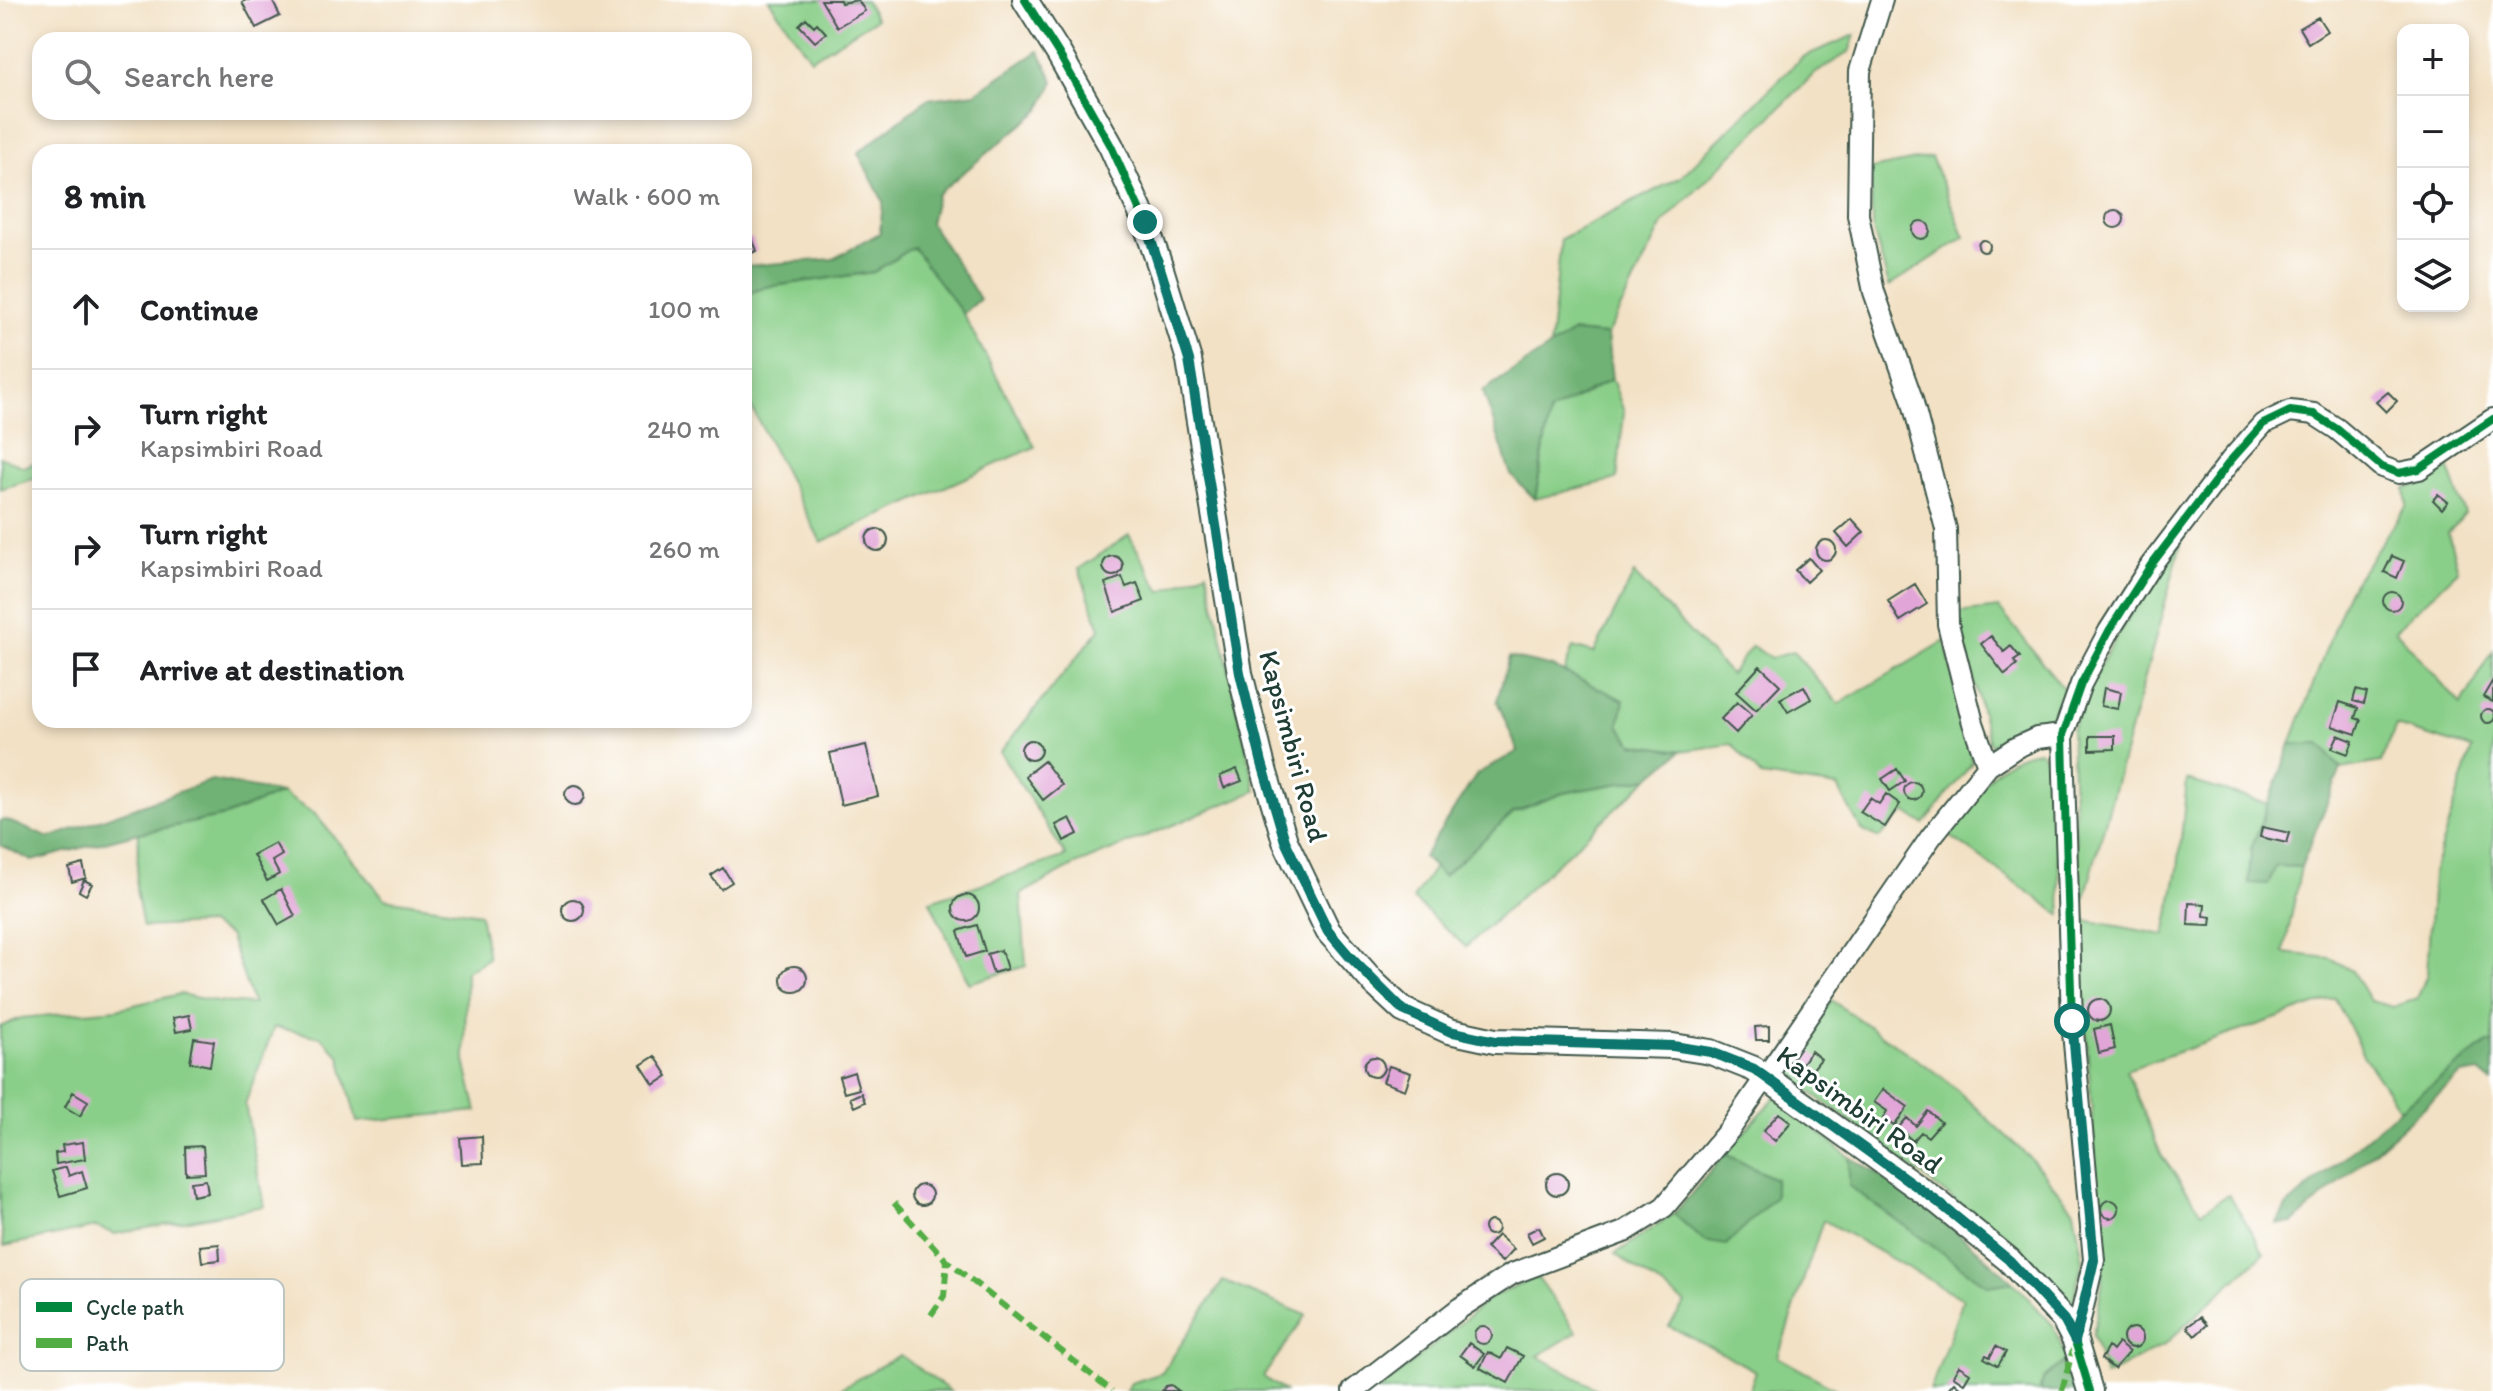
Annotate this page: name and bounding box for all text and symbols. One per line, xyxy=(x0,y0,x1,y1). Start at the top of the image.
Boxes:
map controls xyxy=(2397,24,2469,312)
button: + xyxy=(2397,24,2469,96)
search box xyxy=(32,32,752,120)
icon: search xyxy=(60,54,104,98)
text: Search here xyxy=(124,58,274,95)
button: − xyxy=(2397,96,2469,168)
button: locate xyxy=(2397,168,2469,240)
text: 8 min xyxy=(64,176,146,217)
text: Walk · 600 m xyxy=(573,180,720,212)
route end xyxy=(1127,204,1163,240)
button: layers xyxy=(2397,240,2469,312)
icon: ahead xyxy=(64,287,108,331)
text: Continue xyxy=(140,291,259,328)
text: 100 m xyxy=(648,293,720,325)
text: Turn right xyxy=(140,395,268,432)
icon: right xyxy=(64,407,108,451)
text: 240 m xyxy=(647,413,720,445)
text: Kapsimbiri Road xyxy=(140,432,323,464)
text: Turn right xyxy=(140,515,268,552)
icon: right xyxy=(64,527,108,571)
text: 260 m xyxy=(649,533,720,565)
text: Kapsimbiri Road xyxy=(140,552,323,584)
street label: Kapsimbiri Road xyxy=(1252,646,1336,846)
icon: arrive xyxy=(64,647,108,691)
text: Arrive at destination xyxy=(140,651,404,688)
route start xyxy=(2054,1003,2090,1039)
street label: Kapsimbiri Road xyxy=(1770,1037,1950,1181)
legend xyxy=(20,1279,284,1371)
text: Cycle path xyxy=(86,1294,185,1321)
text: Path xyxy=(86,1330,129,1357)

